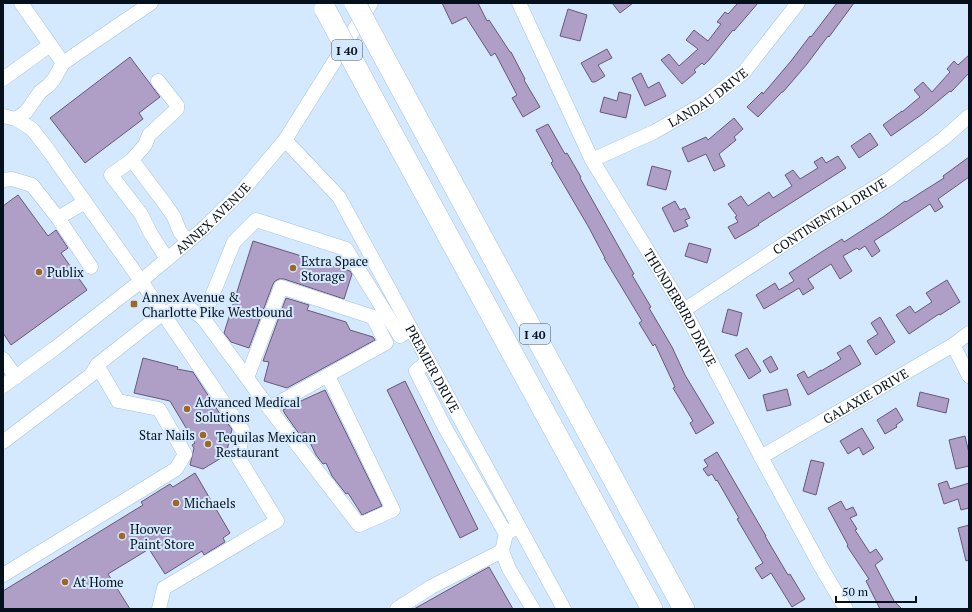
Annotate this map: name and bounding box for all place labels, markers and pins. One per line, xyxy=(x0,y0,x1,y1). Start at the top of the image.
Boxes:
place label: Extra Space Storage xyxy=(301,252,368,285)
place label: Publix xyxy=(47,263,84,281)
marker: Extra Space Storage xyxy=(288,263,298,273)
marker: Publix xyxy=(34,267,44,277)
place label: Annex Avenue & Charlotte Pike Westbound xyxy=(142,288,293,321)
marker: Annex Avenue & Charlotte Pike Westbound xyxy=(129,299,139,309)
place label: Advanced Medical Solutions xyxy=(195,393,300,426)
marker: Advanced Medical Solutions xyxy=(182,404,192,414)
place label: Star Nails xyxy=(139,426,195,444)
place label: Tequilas Mexican Restaurant xyxy=(216,428,316,461)
marker: Star Nails xyxy=(198,430,208,440)
marker: Tequilas Mexican Restaurant xyxy=(203,439,213,449)
place label: Michaels xyxy=(184,494,236,512)
marker: Michaels xyxy=(171,498,181,508)
place label: Hoover Paint Store xyxy=(130,520,194,553)
marker: Hoover Paint Store xyxy=(117,531,127,541)
place label: At Home xyxy=(73,573,124,591)
marker: At Home xyxy=(60,577,70,587)

